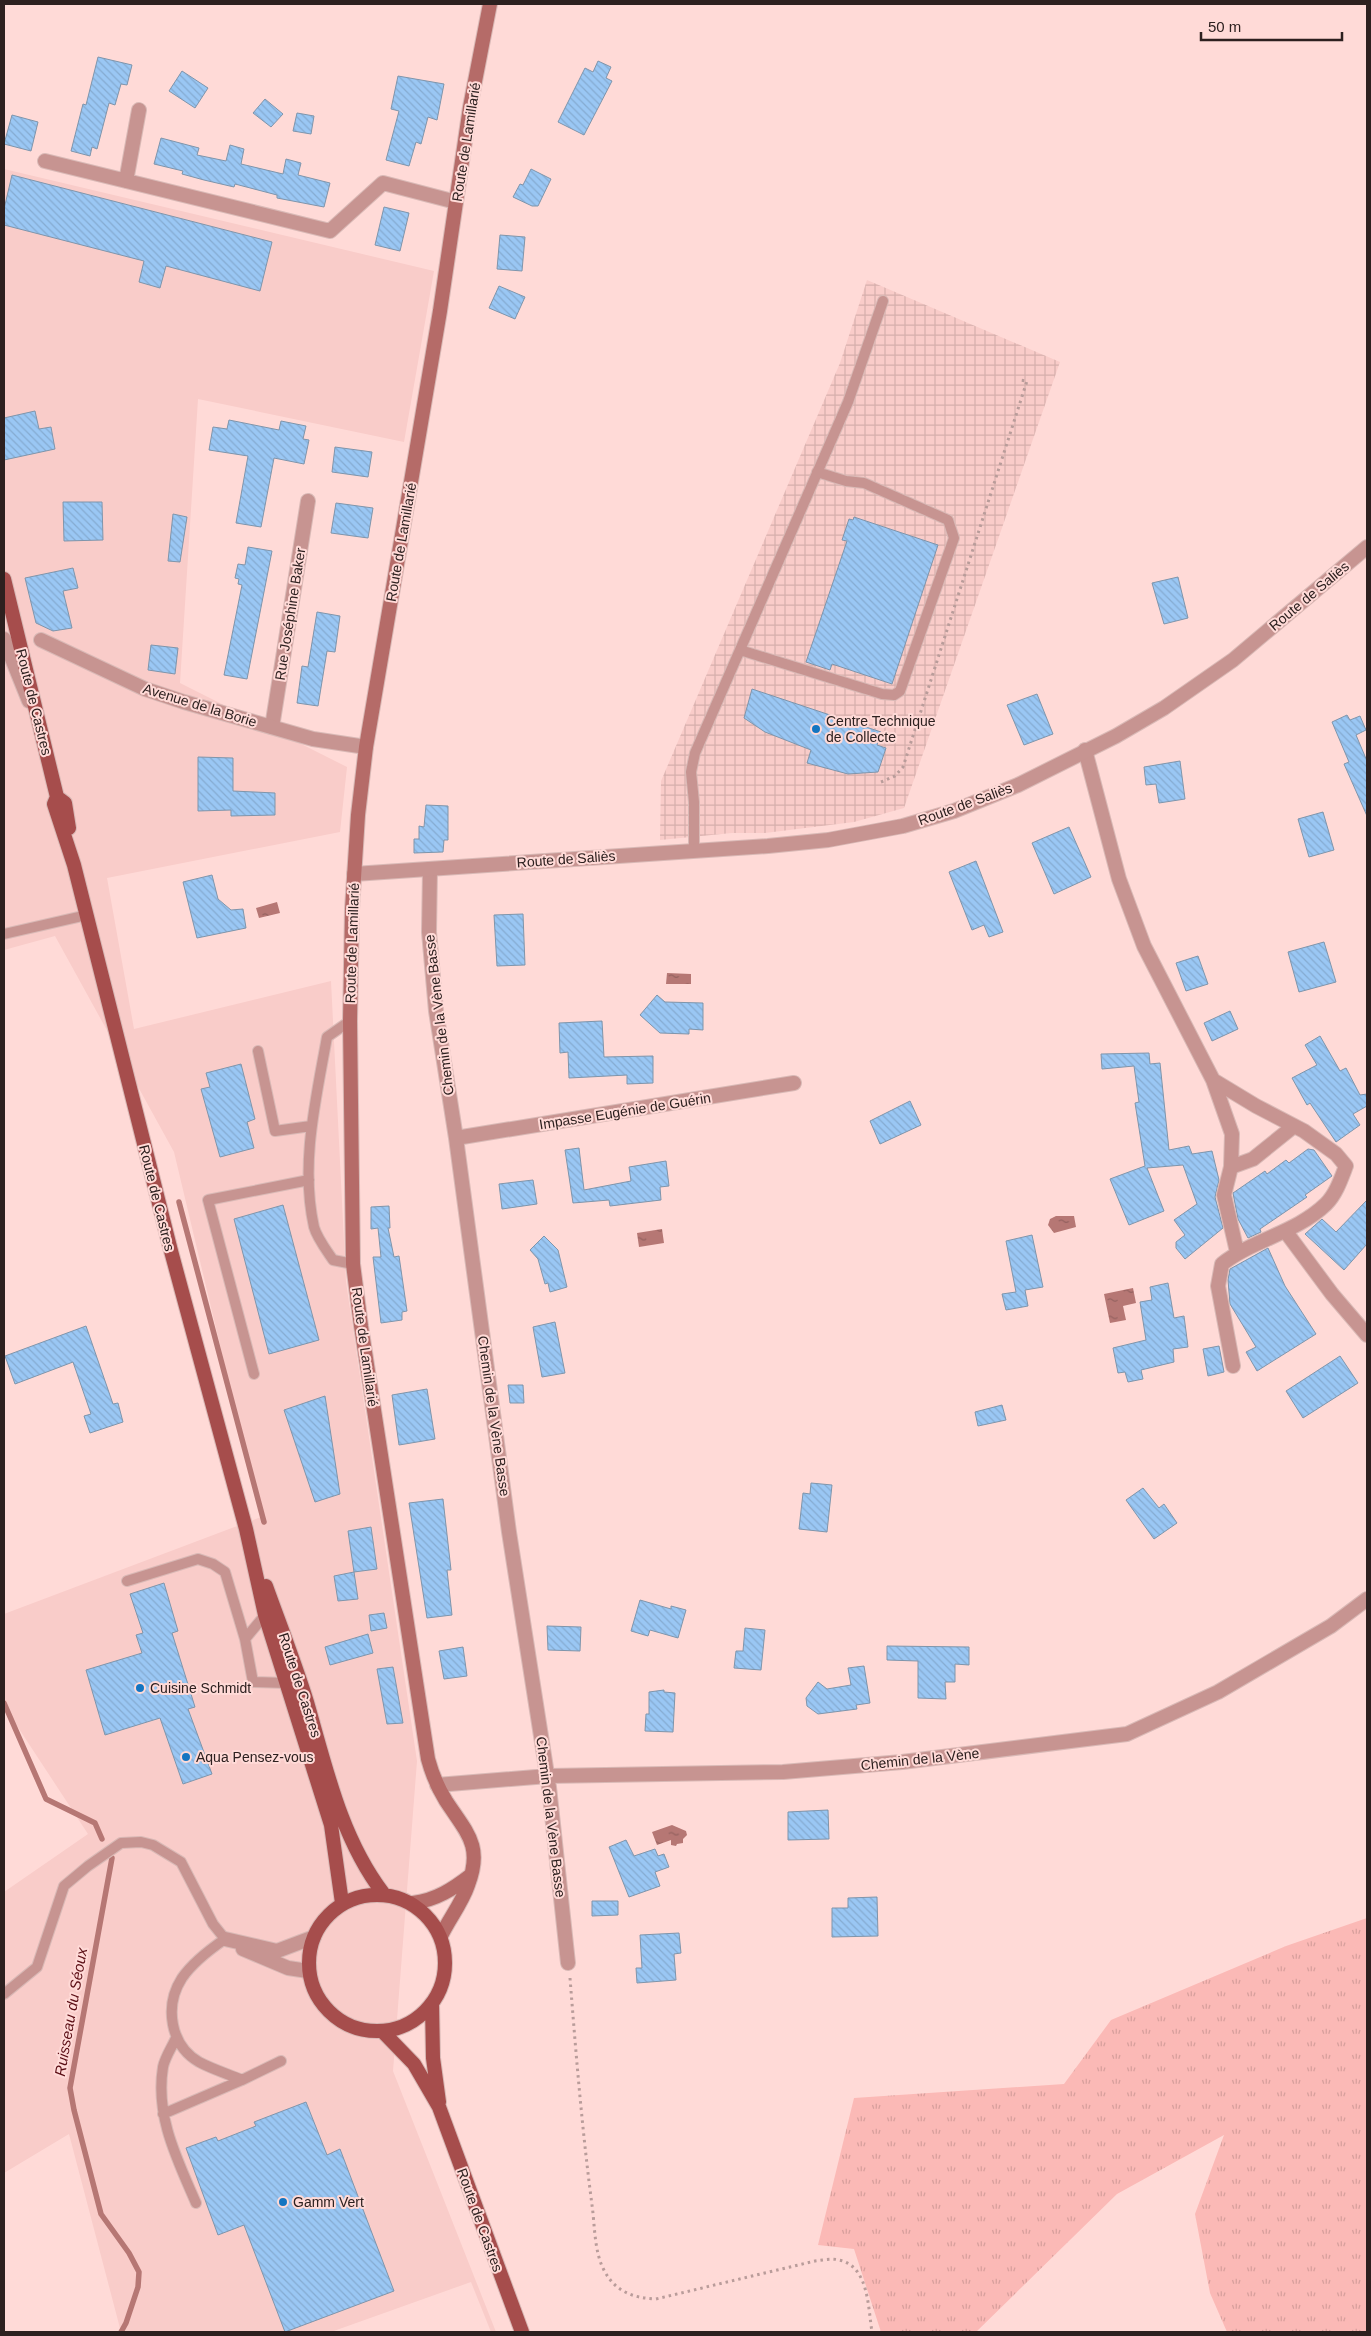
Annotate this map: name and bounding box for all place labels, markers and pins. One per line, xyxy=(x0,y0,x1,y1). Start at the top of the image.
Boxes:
place label: Centre Technique de Collecte xyxy=(826,713,936,745)
marker: Centre Technique de Collecte xyxy=(810,723,822,735)
place label: Cuisine Schmidt xyxy=(150,1680,251,1696)
marker: Cuisine Schmidt xyxy=(134,1682,146,1694)
place label: Aqua Pensez-vous xyxy=(196,1749,314,1765)
marker: Aqua Pensez-vous xyxy=(180,1751,192,1763)
place label: Gamm Vert xyxy=(293,2194,364,2210)
marker: Gamm Vert xyxy=(277,2196,289,2208)

